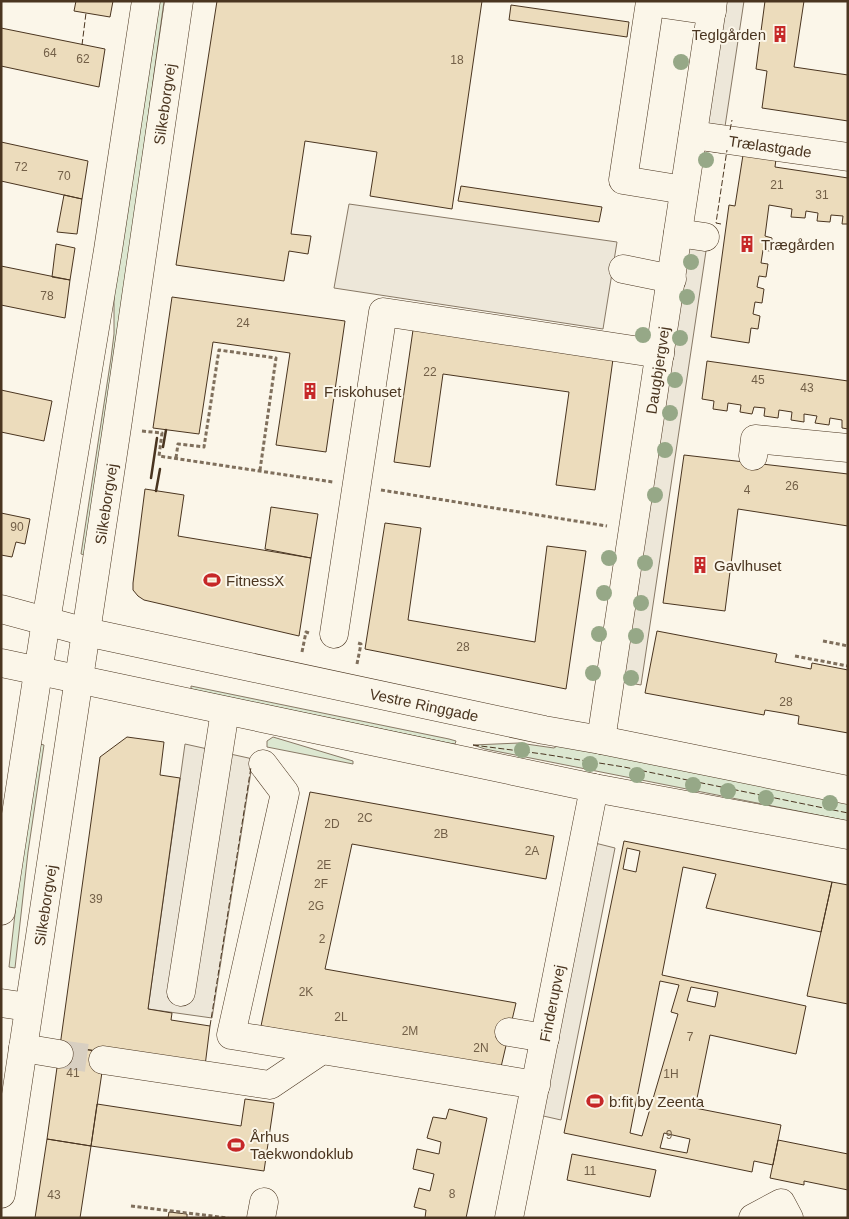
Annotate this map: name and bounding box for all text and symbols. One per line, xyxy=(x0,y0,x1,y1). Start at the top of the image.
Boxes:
building icon: Teglgården xyxy=(770,24,790,44)
place label: Teglgården xyxy=(692,26,766,43)
house number: 64 xyxy=(43,46,57,60)
house number: 62 xyxy=(76,52,90,66)
house number: 18 xyxy=(450,53,464,67)
street label: Silkeborgvej xyxy=(150,62,178,146)
street label: Trælastgade xyxy=(728,132,813,160)
house number: 72 xyxy=(14,160,28,174)
house number: 70 xyxy=(57,169,71,183)
house number: 21 xyxy=(770,178,784,192)
house number: 31 xyxy=(815,188,829,202)
building icon: Trægården xyxy=(737,234,757,254)
place label: Trægården xyxy=(761,236,835,253)
house number: 78 xyxy=(40,289,54,303)
house number: 24 xyxy=(236,316,250,330)
street label: Daugbjergvej xyxy=(642,325,672,415)
house number: 22 xyxy=(423,365,437,379)
house number: 45 xyxy=(751,373,765,387)
building icon: Friskohuset xyxy=(300,381,320,401)
house number: 43 xyxy=(800,381,814,395)
place label: Friskohuset xyxy=(324,383,402,400)
street label: Silkeborgvej xyxy=(91,462,120,546)
house number: 26 xyxy=(785,479,799,493)
house number: 4 xyxy=(744,483,751,497)
house number: 90 xyxy=(10,520,24,534)
building icon: Gavlhuset xyxy=(690,555,710,575)
place label: Gavlhuset xyxy=(714,557,782,574)
sports icon: FitnessX xyxy=(202,570,222,590)
place label: FitnessX xyxy=(226,572,284,589)
house number: 28 xyxy=(456,640,470,654)
street label: Vestre Ringgade xyxy=(368,684,480,724)
house number: 28 xyxy=(779,695,793,709)
house number: 2C xyxy=(357,811,373,825)
house number: 2D xyxy=(324,817,340,831)
house number: 2B xyxy=(434,827,448,841)
house number: 2A xyxy=(525,844,539,858)
house number: 2E xyxy=(317,858,331,872)
street label: Silkeborgvej xyxy=(30,864,59,947)
house number: 2F xyxy=(314,877,328,891)
house number: 39 xyxy=(89,892,103,906)
house number: 2G xyxy=(308,899,324,913)
house number: 2 xyxy=(319,932,326,946)
street label: Finderupvej xyxy=(536,963,567,1043)
house number: 2K xyxy=(299,985,313,999)
house number: 2L xyxy=(334,1010,348,1024)
house number: 2M xyxy=(402,1024,418,1038)
house number: 7 xyxy=(687,1030,694,1044)
house number: 2N xyxy=(473,1041,489,1055)
house number: 41 xyxy=(66,1066,80,1080)
house number: 1H xyxy=(663,1067,679,1081)
sports icon: b:fit by Zeenta xyxy=(585,1091,605,1111)
place label: b:fit by Zeenta xyxy=(609,1093,705,1110)
place label: Århus Taekwondoklub xyxy=(250,1128,353,1162)
house number: 9 xyxy=(666,1128,673,1142)
sports icon: Århus Taekwondoklub xyxy=(226,1135,246,1155)
house number: 11 xyxy=(584,1164,597,1178)
house number: 8 xyxy=(449,1187,456,1201)
house number: 43 xyxy=(47,1188,61,1202)

